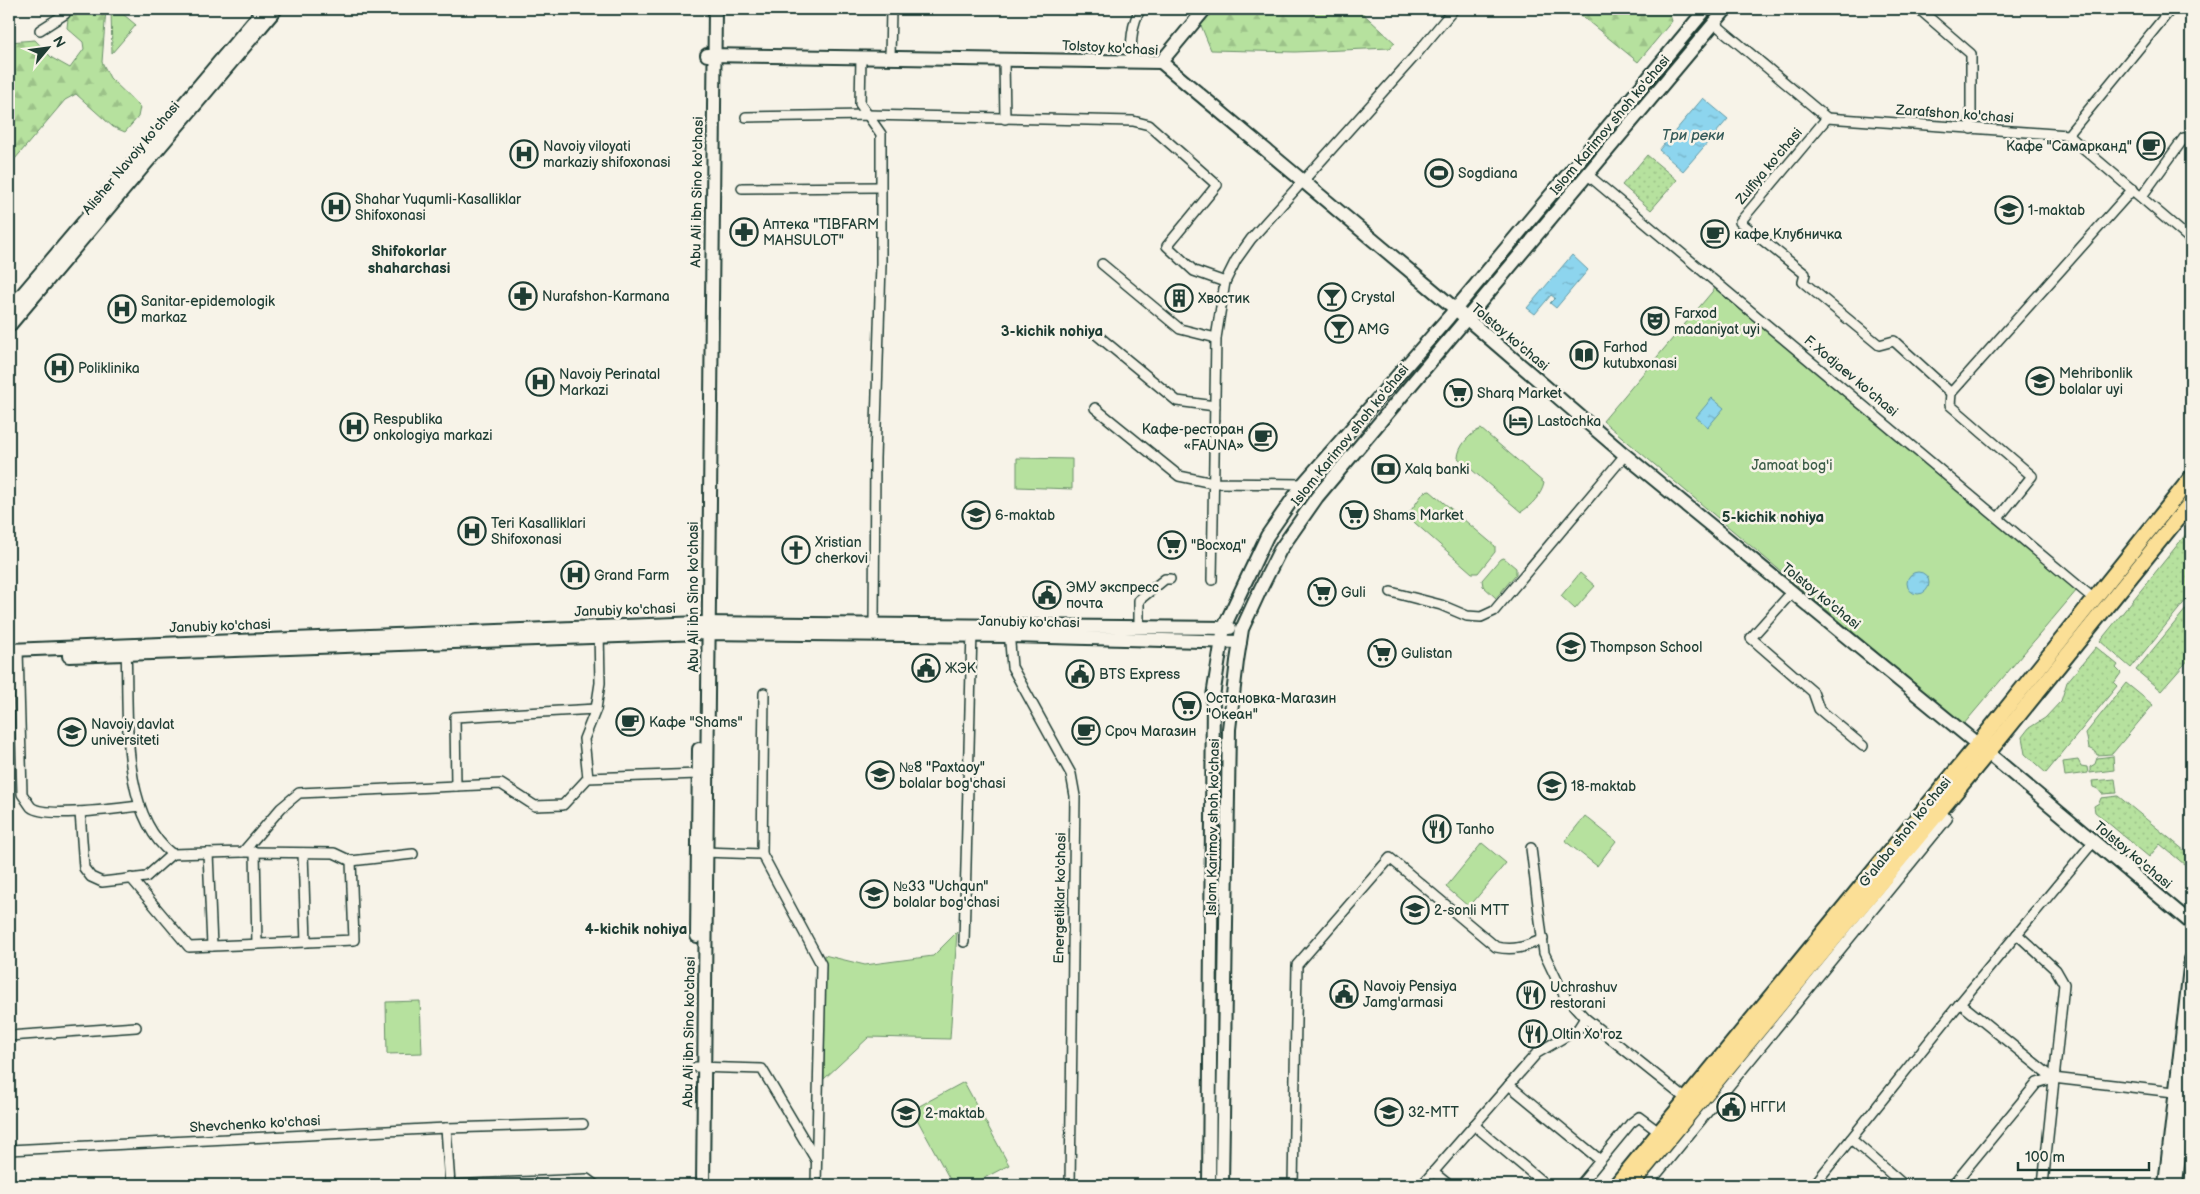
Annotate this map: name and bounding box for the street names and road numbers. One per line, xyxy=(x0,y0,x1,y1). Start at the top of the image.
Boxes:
street label: Tolstoy ko'chasi xyxy=(1061,37,1159,59)
street label: Islom Karimov shoh ko'chasi xyxy=(1546,52,1674,198)
street label: Alisher Navoiy ko'chasi xyxy=(79,98,183,218)
street label: Zarafshon ko'chasi xyxy=(1895,101,2014,127)
street label: Abu Ali ibn Sino ko'chasi xyxy=(687,116,707,268)
street label: Zulfiya ko'chasi xyxy=(1732,124,1806,208)
street label: Tolstoy ko'chasi xyxy=(1468,300,1552,374)
street label: F. Xodjaev ko'chasi xyxy=(1801,332,1901,420)
street label: Islom Karimov shoh ko'chasi xyxy=(1288,361,1412,509)
street label: Abu Ali ibn Sino ko'chasi xyxy=(685,521,702,673)
street label: Tolstoy ko'chasi xyxy=(1778,559,1864,633)
street label: Janubiy ko'chasi xyxy=(574,600,676,620)
street label: Janubiy ko'chasi xyxy=(978,613,1080,631)
street label: Janubiy ko'chasi xyxy=(169,616,271,636)
street label: Islom Karimov shoh ko'chasi xyxy=(1203,738,1223,916)
street label: G'alaba shoh ko'chasi xyxy=(1855,774,1955,890)
street label: Tolstoy ko'chasi xyxy=(2091,818,2175,892)
street label: Energetiklar ko'chasi xyxy=(1050,832,1070,964)
street label: Abu Ali ibn Sino ko'chasi xyxy=(679,956,699,1108)
street label: Shevchenko ko'chasi xyxy=(189,1112,321,1136)

